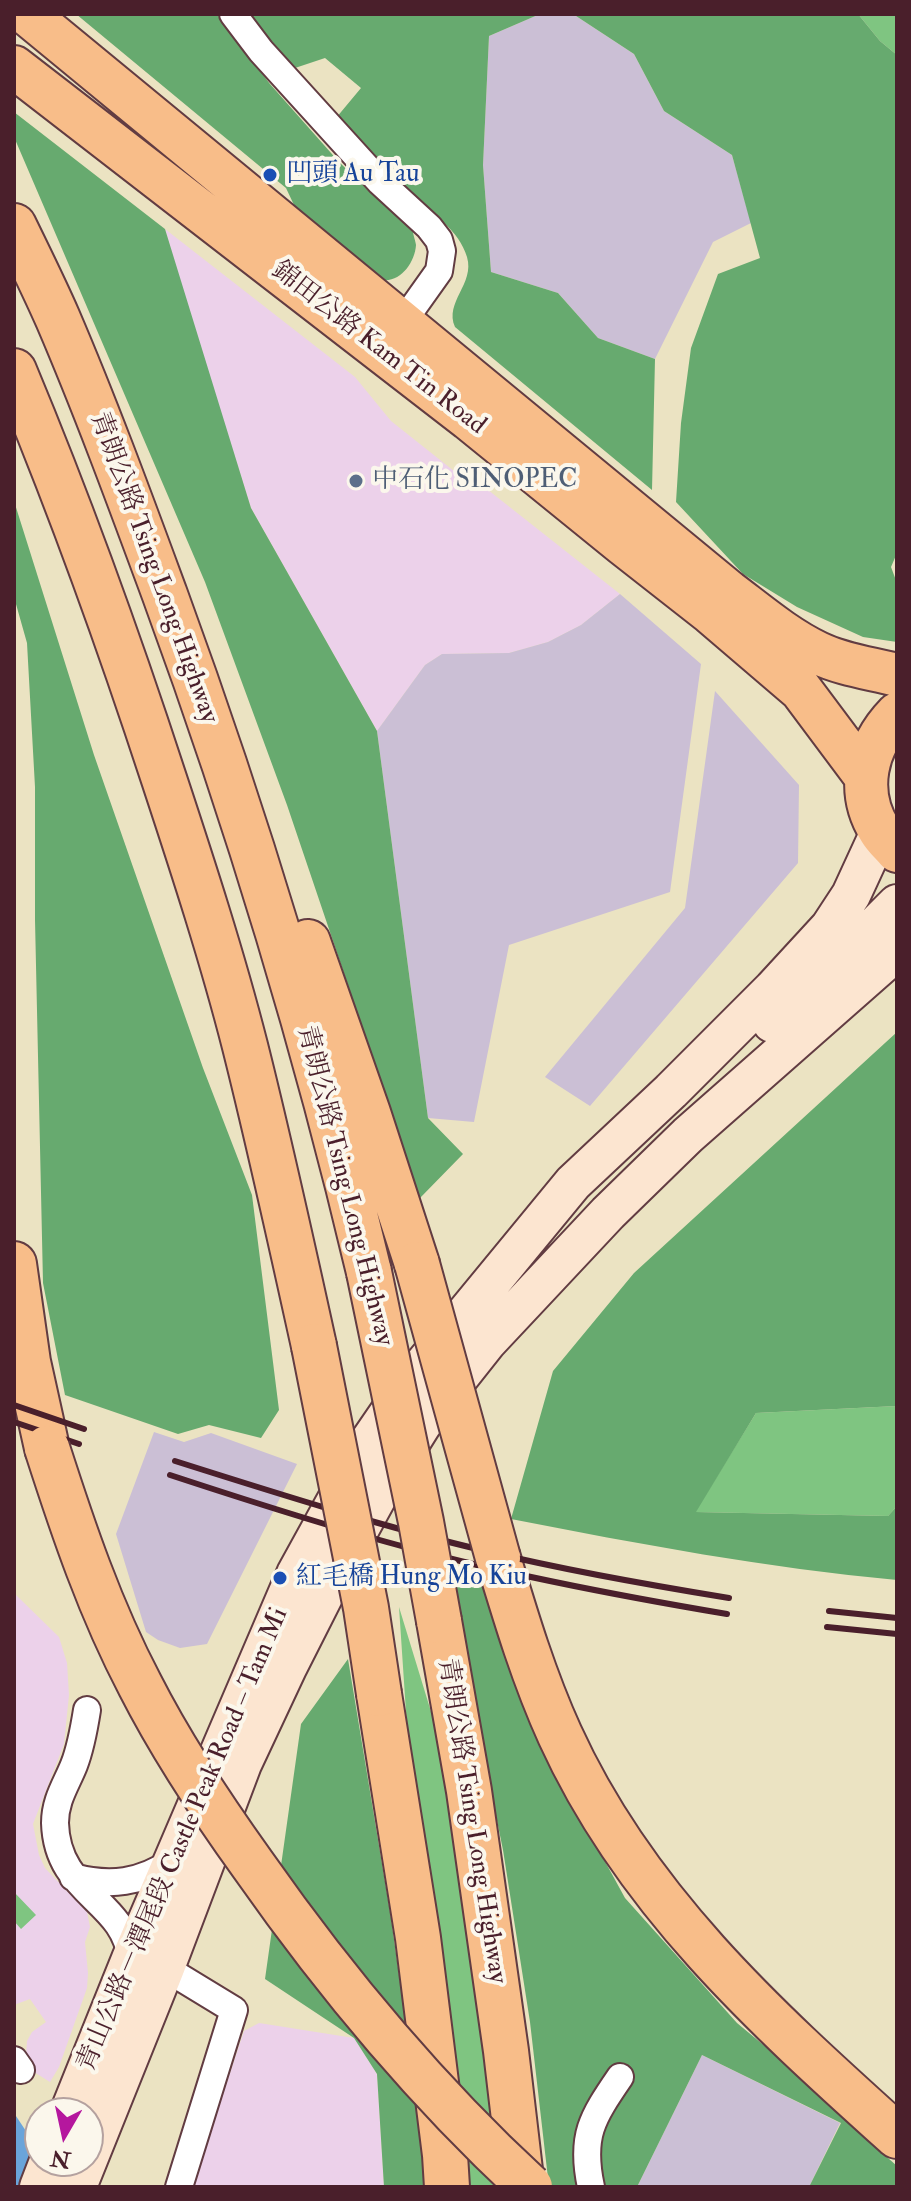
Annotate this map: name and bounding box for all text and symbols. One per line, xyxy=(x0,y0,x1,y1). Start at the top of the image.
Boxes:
place label: 凹頭 Au Tau xyxy=(286,159,419,191)
marker: 凹頭 Au Tau xyxy=(261,166,279,184)
street label: 錦田公路 Kam Tin Road xyxy=(265,256,491,442)
street label: 青朗公路 Tsing Long Highway xyxy=(82,408,224,728)
place label: 中石化 SINOPEC xyxy=(372,465,577,497)
marker: 中石化 SINOPEC xyxy=(347,472,365,490)
street label: 青朗公路 Tsing Long Highway xyxy=(289,1023,399,1349)
place label: 紅毛橋 Hung Mo Kiu xyxy=(296,1562,527,1594)
marker: 紅毛橋 Hung Mo Kiu xyxy=(271,1569,289,1587)
street label: 青山公路－潭尾段 Castle Peak Road – Tam Mi xyxy=(72,1604,296,2076)
street label: 青朗公路 Tsing Long Highway xyxy=(430,1656,512,1986)
north arrow xyxy=(24,2097,104,2177)
text: N xyxy=(49,2143,72,2174)

